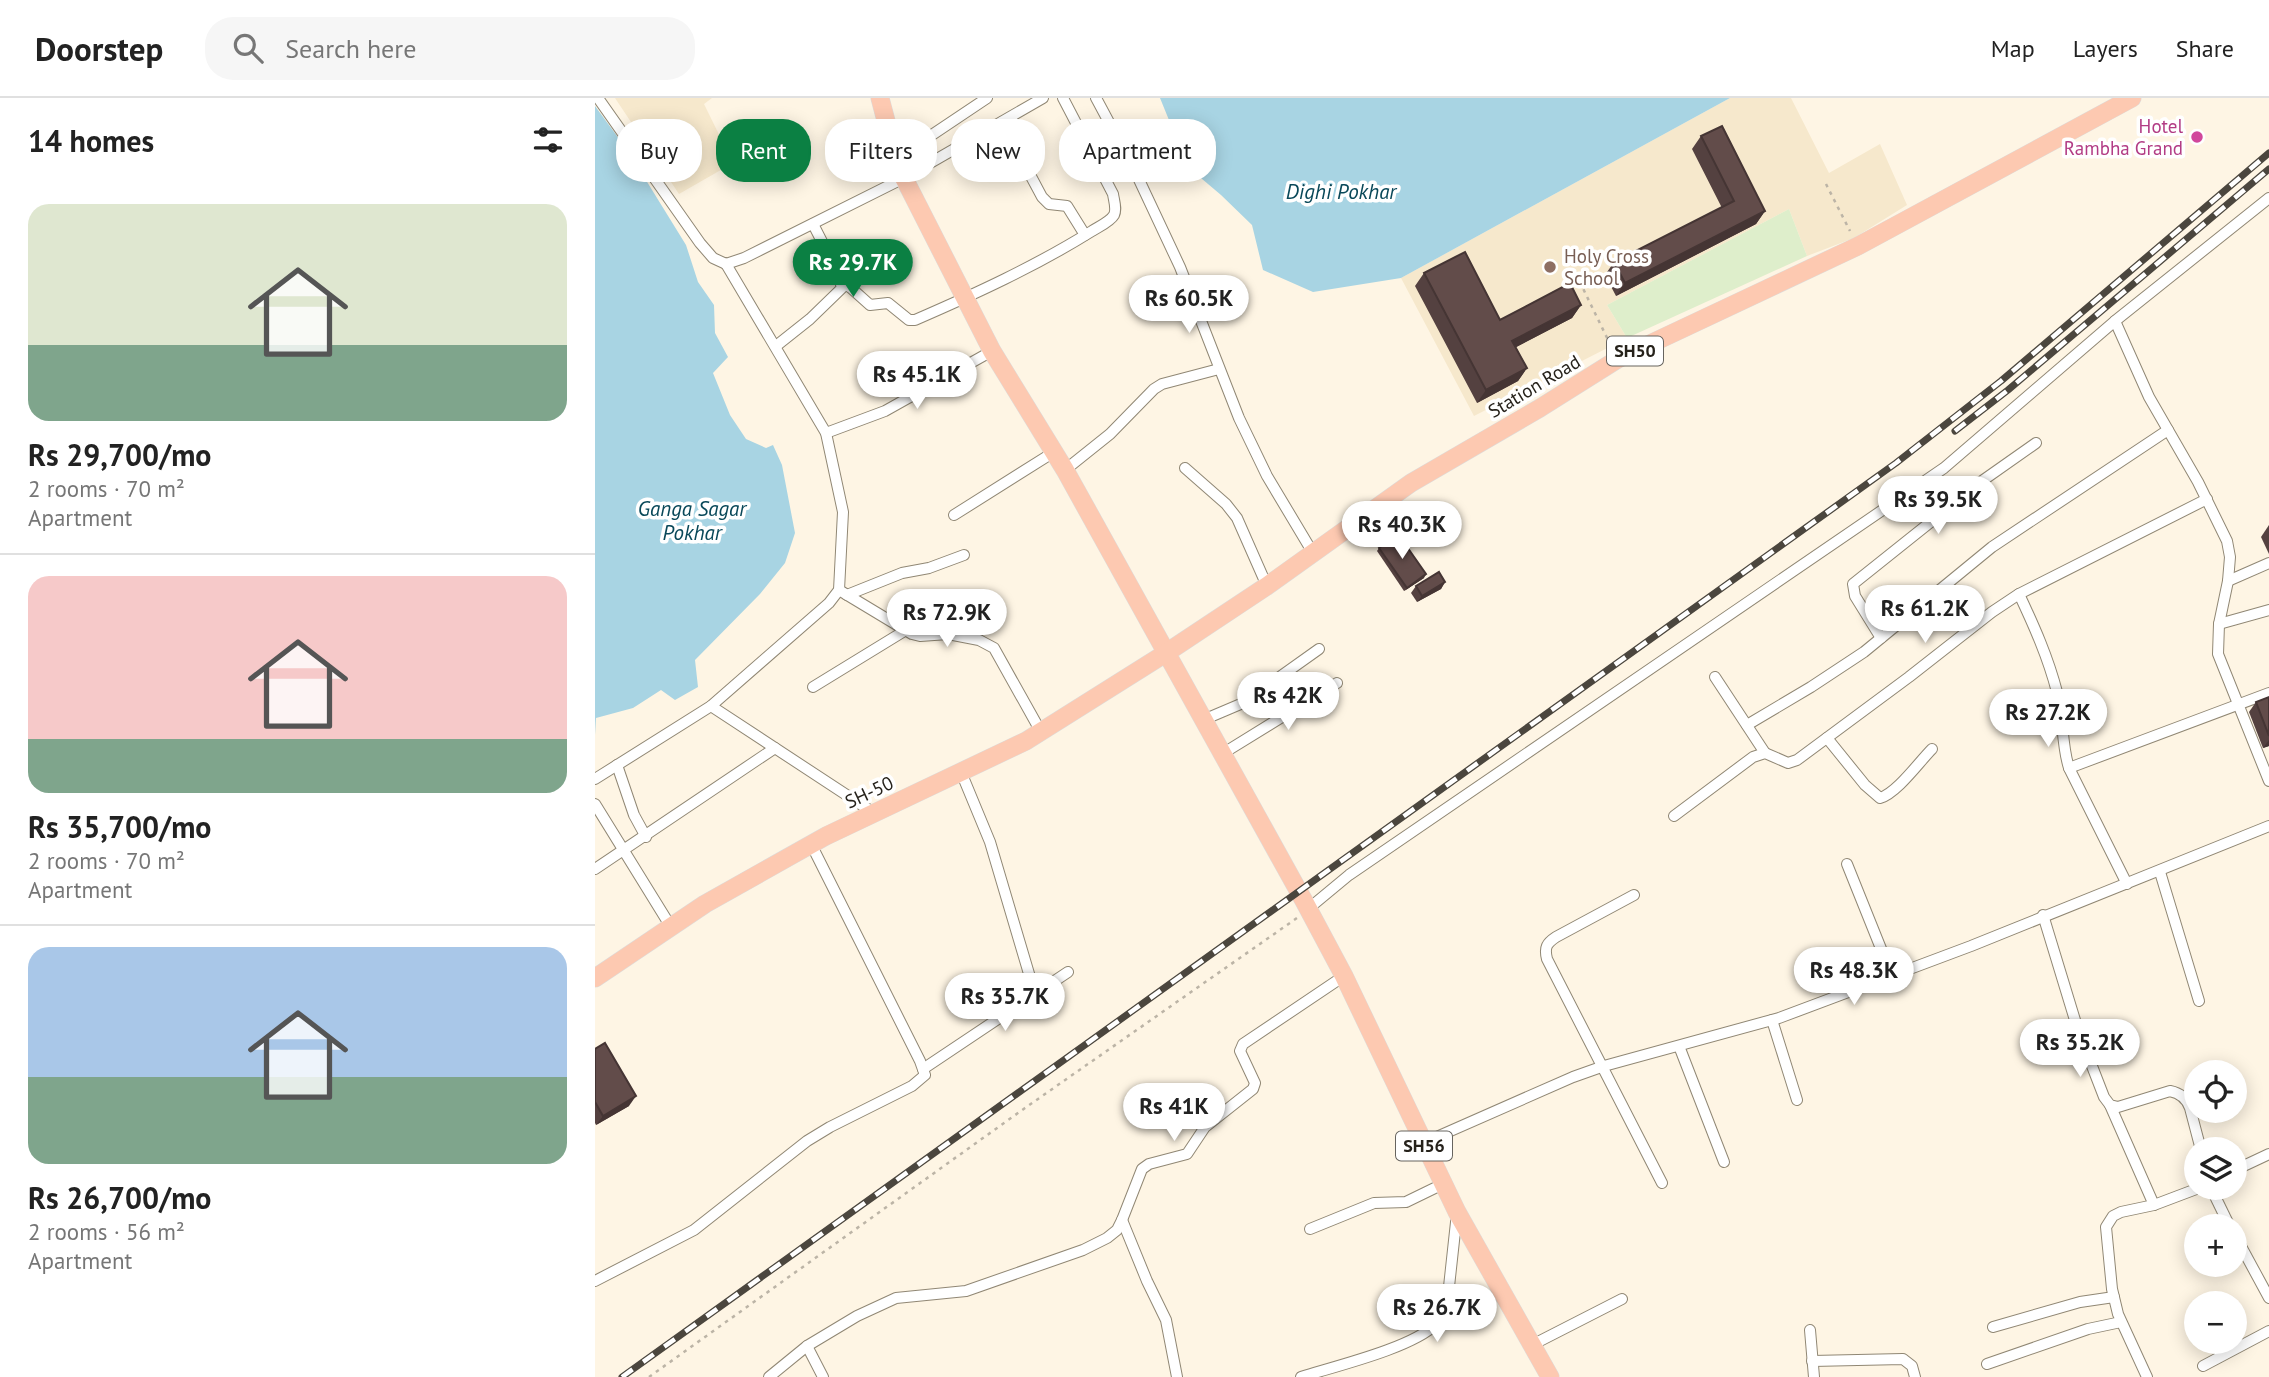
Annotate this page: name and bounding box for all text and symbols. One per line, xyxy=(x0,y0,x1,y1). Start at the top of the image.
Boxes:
search box xyxy=(205,17,695,80)
text: Doorstep xyxy=(35,27,163,70)
icon: search xyxy=(229,29,267,67)
text: Search here xyxy=(285,32,416,65)
text: Map xyxy=(1991,33,2035,64)
text: Layers xyxy=(2073,33,2138,64)
text: Share xyxy=(2176,33,2234,64)
place label: Hotel Rambha Grand xyxy=(2064,114,2183,160)
chip: Buy xyxy=(616,119,702,182)
chip: Rent xyxy=(716,119,811,182)
chip: Filters xyxy=(825,119,937,182)
chip: New xyxy=(951,119,1045,182)
chip: Apartment xyxy=(1059,119,1216,182)
text: 14 homes xyxy=(28,121,154,160)
icon: filters xyxy=(529,121,567,159)
marker: Hotel Rambha Grand xyxy=(2189,129,2205,145)
water label: Dighi Pokhar xyxy=(1286,178,1398,205)
pin: Rs 29.7K xyxy=(781,240,925,299)
place label: Holy Cross School xyxy=(1564,244,1649,290)
text: Rs 29.7K xyxy=(809,247,897,276)
icon: home xyxy=(235,249,361,375)
marker: Holy Cross School xyxy=(1542,259,1558,275)
pin: Rs 60.5K xyxy=(1117,275,1261,335)
text: Rs 60.5K xyxy=(1145,283,1233,312)
road number: SH50 xyxy=(1607,337,1663,366)
street label: Station Road xyxy=(1484,349,1584,423)
pin: Rs 45.1K xyxy=(845,352,989,411)
text: Rs 45.1K xyxy=(873,359,961,388)
text: Rs 29,700/mo xyxy=(28,435,211,474)
text: 2 rooms · 70 m² xyxy=(28,474,185,503)
pin: Rs 39.5K xyxy=(1866,476,2010,536)
text: Rs 39.5K xyxy=(1894,484,1982,513)
water label: Ganga Sagar Pokhar xyxy=(638,495,748,546)
pin: Rs 40.3K xyxy=(1330,502,1474,561)
text: Apartment xyxy=(28,503,132,532)
text: Rs 40.3K xyxy=(1358,509,1446,538)
pin: Rs 61.2K xyxy=(1853,586,1997,645)
pin: Rs 72.9K xyxy=(875,589,1019,649)
text: Rs 61.2K xyxy=(1881,593,1969,622)
text: Rs 72.9K xyxy=(903,597,991,626)
icon: home xyxy=(235,621,361,747)
pin: Rs 42K xyxy=(1231,672,1345,732)
text: Rs 42K xyxy=(1253,680,1323,709)
pin: Rs 27.2K xyxy=(1976,690,2120,749)
text: Rs 27.2K xyxy=(2005,697,2091,726)
street label: SH-50 xyxy=(841,770,897,814)
text: Rs 35,700/mo xyxy=(28,807,211,846)
text: 2 rooms · 70 m² xyxy=(28,846,185,875)
text: Apartment xyxy=(28,875,132,904)
pin: Rs 48.3K xyxy=(1782,948,1926,1007)
text: Rs 48.3K xyxy=(1810,955,1898,984)
pin: Rs 35.7K xyxy=(933,974,1077,1033)
text: Rs 35.7K xyxy=(961,981,1049,1010)
icon: home xyxy=(235,992,361,1118)
pin: Rs 35.2K xyxy=(2008,1020,2152,1079)
text: Rs 35.2K xyxy=(2036,1027,2124,1056)
map controls xyxy=(2184,1060,2247,1354)
button: locate xyxy=(2184,1060,2247,1123)
pin: Rs 41K xyxy=(1117,1084,1231,1143)
text: Rs 41K xyxy=(1139,1091,1209,1120)
road number: SH56 xyxy=(1396,1132,1452,1161)
button: layers xyxy=(2184,1137,2247,1200)
text: Rs 26,700/mo xyxy=(28,1178,211,1217)
button: + xyxy=(2184,1214,2247,1277)
text: 2 rooms · 56 m² xyxy=(28,1217,185,1246)
text: Apartment xyxy=(28,1246,132,1275)
pin: Rs 26.7K xyxy=(1365,1284,1509,1344)
button: − xyxy=(2184,1291,2247,1354)
text: Rs 26.7K xyxy=(1393,1292,1481,1321)

